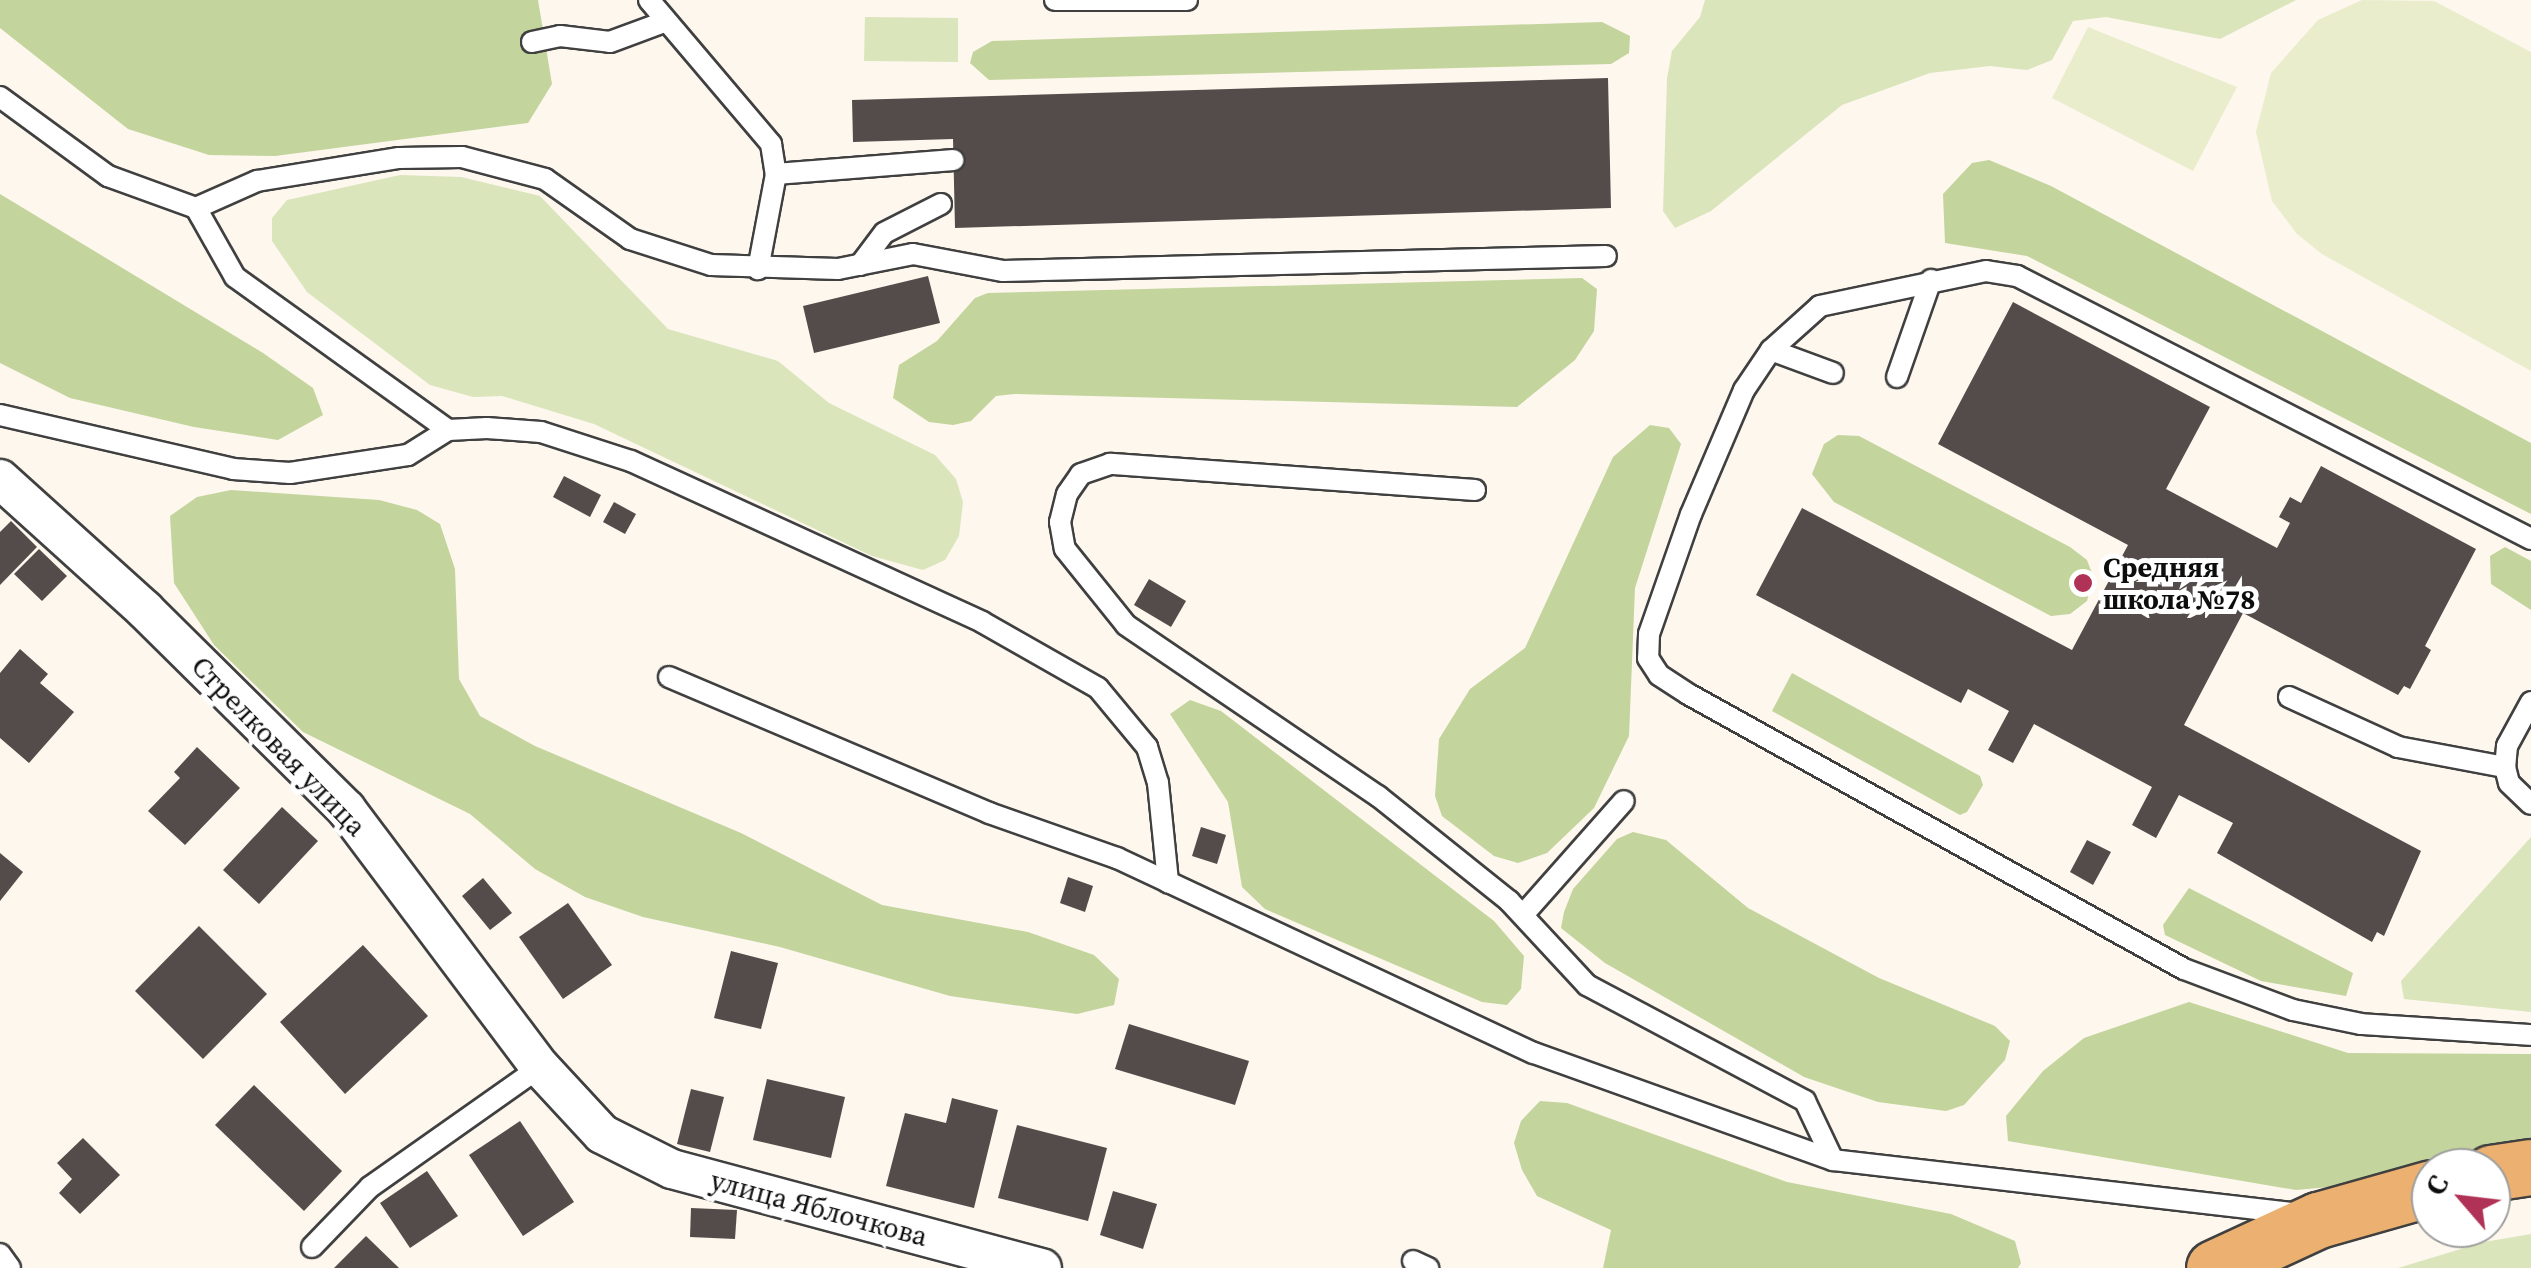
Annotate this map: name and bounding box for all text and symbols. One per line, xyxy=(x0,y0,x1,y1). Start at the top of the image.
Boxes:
place label: Средняя школа №78 xyxy=(2103,550,2255,616)
marker: Средняя школа №78 xyxy=(2072,572,2094,594)
street label: Стрелковая улица xyxy=(185,649,373,843)
north arrow xyxy=(2411,1148,2511,1248)
street label: улица Яблочкова xyxy=(707,1163,931,1253)
text: С xyxy=(2415,1168,2457,1201)

